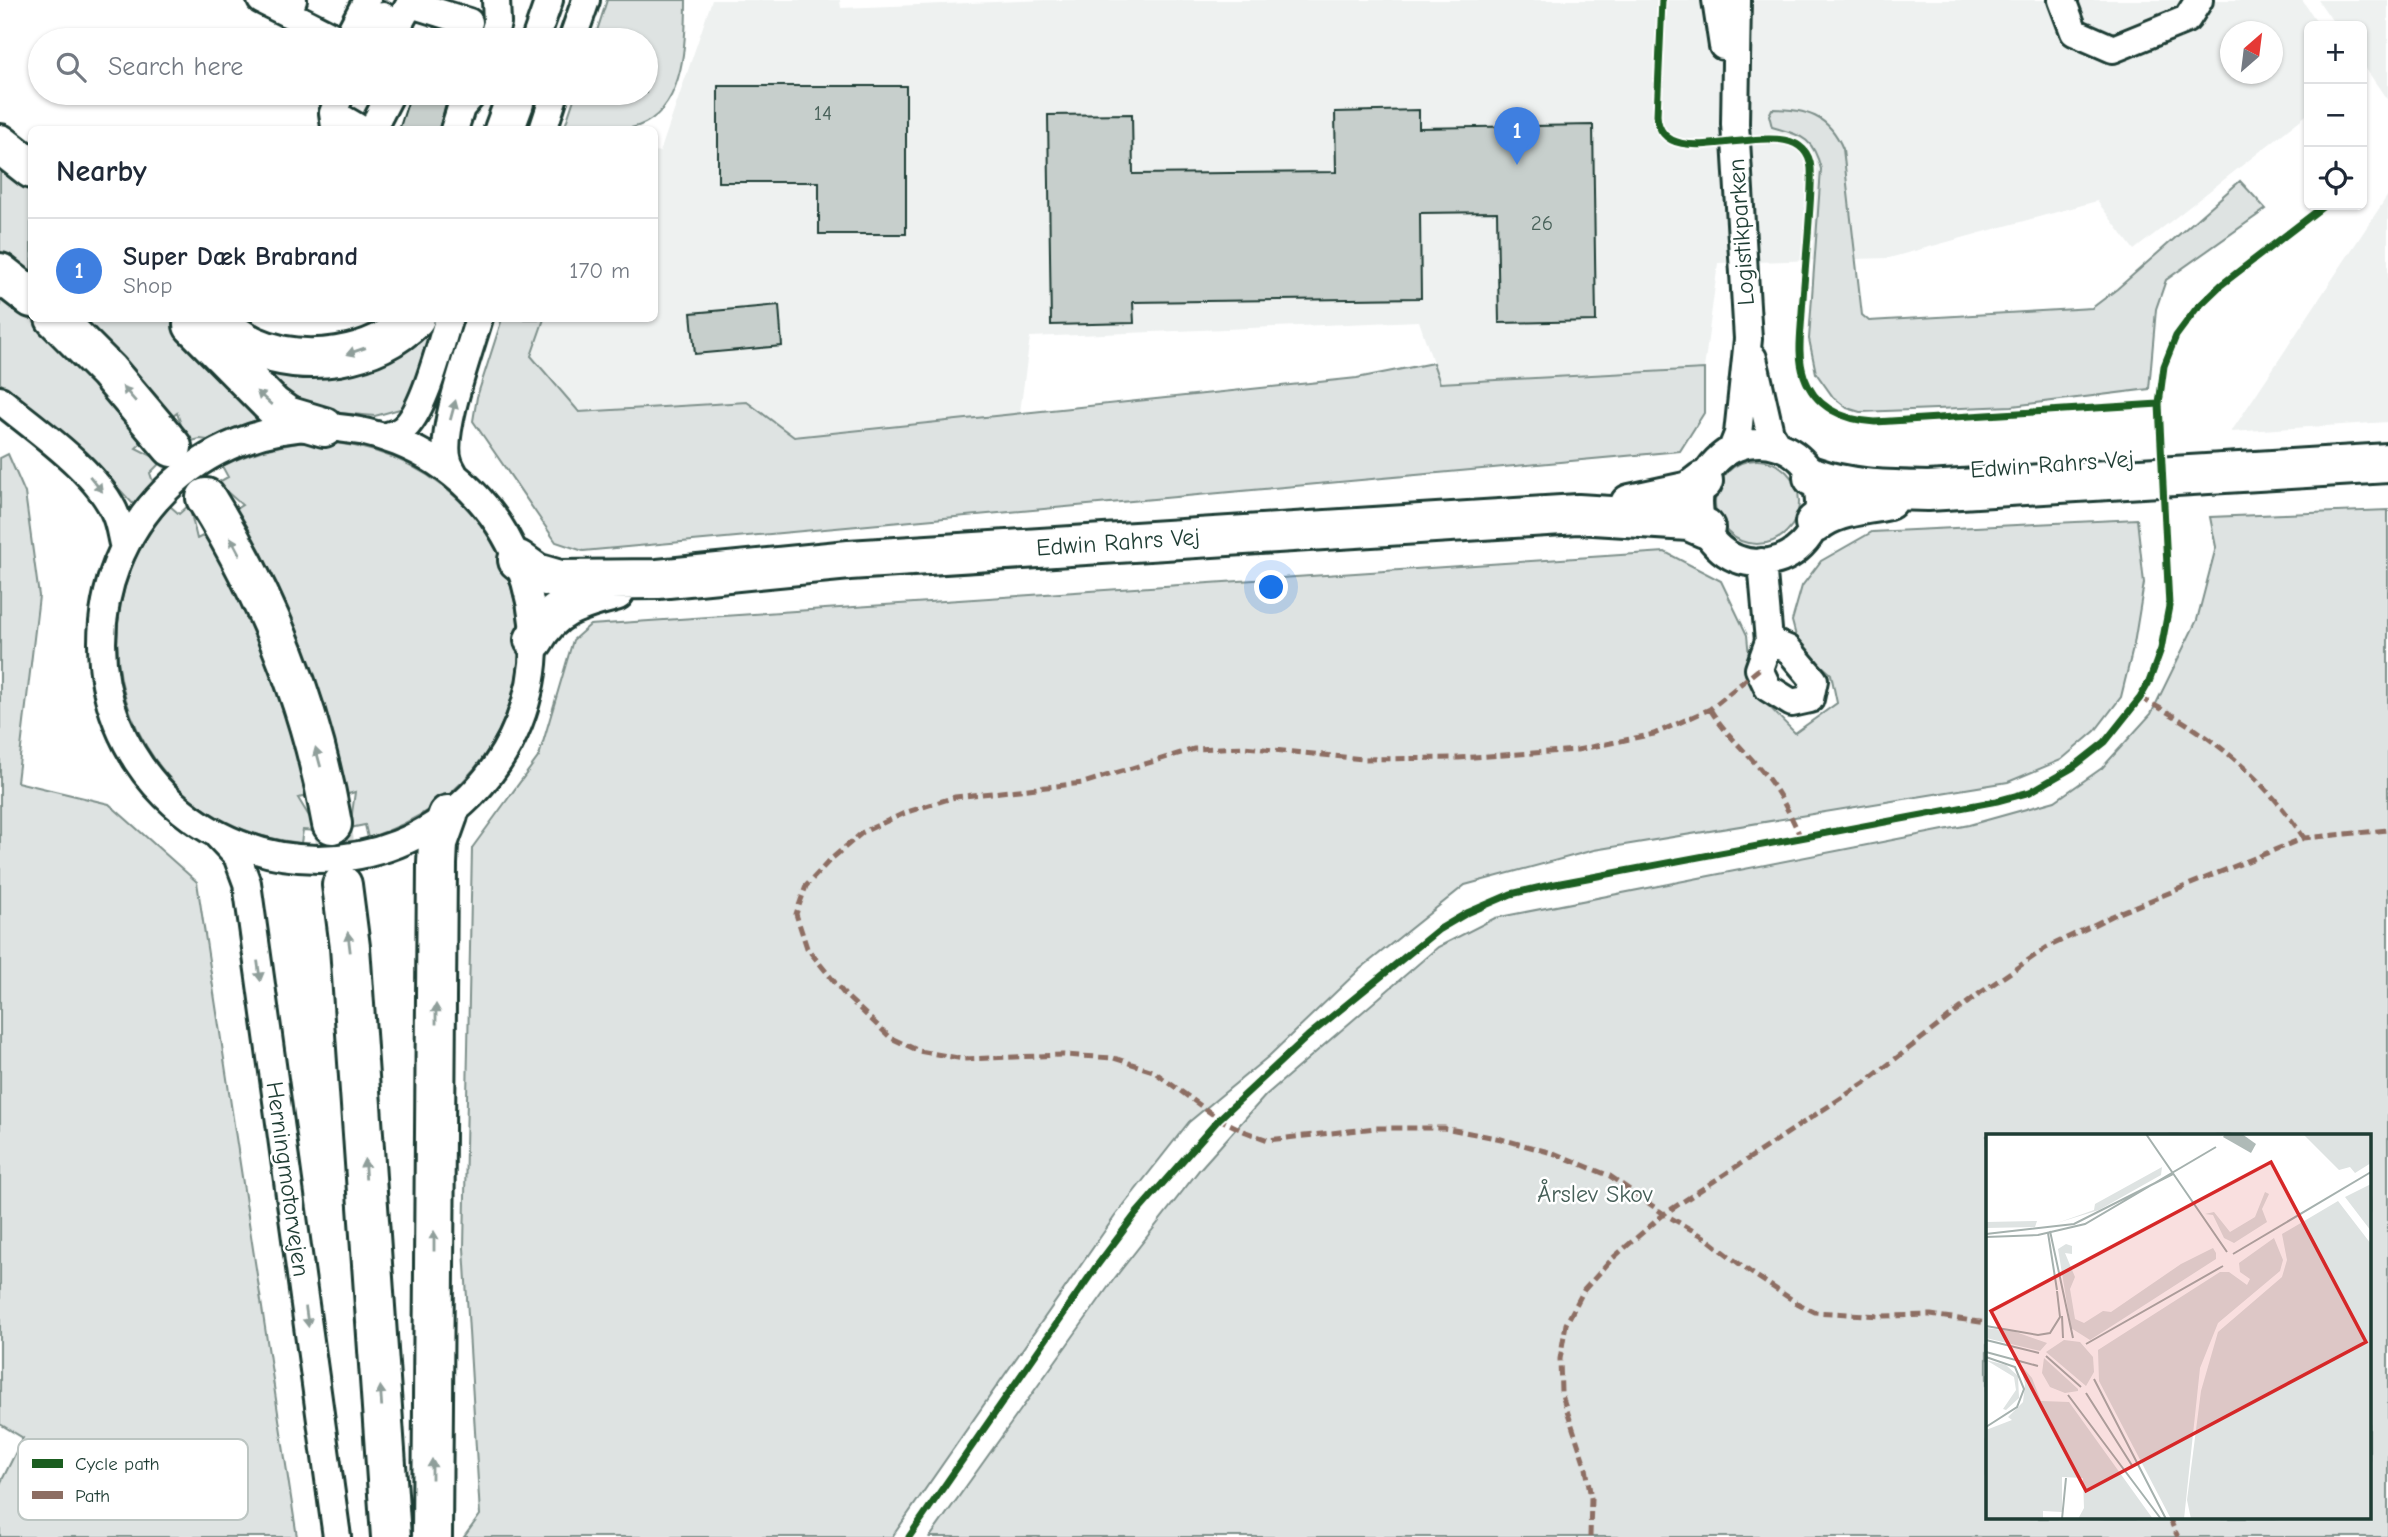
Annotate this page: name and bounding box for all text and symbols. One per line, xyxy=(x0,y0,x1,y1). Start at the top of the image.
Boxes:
north arrow xyxy=(2220,21,2283,84)
map controls xyxy=(2304,21,2367,210)
button: + xyxy=(2304,21,2367,84)
search box xyxy=(28,28,658,105)
icon: search xyxy=(52,48,90,86)
text: Search here xyxy=(108,52,243,82)
button: − xyxy=(2304,84,2367,147)
house number: 14 xyxy=(814,101,832,125)
pin: 1 xyxy=(1494,107,1540,165)
button: locate xyxy=(2304,147,2367,210)
text: Nearby xyxy=(56,154,147,189)
street label: Logistikparken xyxy=(1722,157,1760,307)
house number: 26 xyxy=(1531,211,1553,235)
text: Super Dæk Brabrand xyxy=(123,242,358,272)
text: 1 xyxy=(74,257,84,284)
text: 170 m xyxy=(569,257,630,284)
text: Shop xyxy=(123,272,172,299)
one-way arrow xyxy=(345,346,366,357)
one-way arrow xyxy=(121,385,137,403)
one-way arrow xyxy=(255,390,272,406)
one-way arrow xyxy=(448,399,459,421)
street label: Edwin Rahrs Vej xyxy=(1969,444,2135,484)
one-way arrow xyxy=(88,474,103,492)
street label: Edwin Rahrs Vej xyxy=(1035,522,1201,562)
one-way arrow xyxy=(229,536,241,556)
your location xyxy=(1254,570,1288,604)
one-way arrow xyxy=(312,746,323,768)
one-way arrow xyxy=(343,931,354,953)
one-way arrow xyxy=(253,960,264,982)
one-way arrow xyxy=(430,1003,442,1025)
street label: Herningmotorvejen xyxy=(260,1080,316,1278)
inset map xyxy=(1986,1134,2370,1520)
one-way arrow xyxy=(360,1157,371,1179)
park label: Årslev Skov xyxy=(1537,1178,1653,1208)
one-way arrow xyxy=(428,1230,440,1252)
one-way arrow xyxy=(301,1307,312,1329)
one-way arrow xyxy=(376,1384,387,1406)
legend xyxy=(18,1439,248,1520)
text: Cycle path xyxy=(75,1453,160,1475)
one-way arrow xyxy=(427,1458,438,1480)
text: Path xyxy=(75,1485,110,1507)

